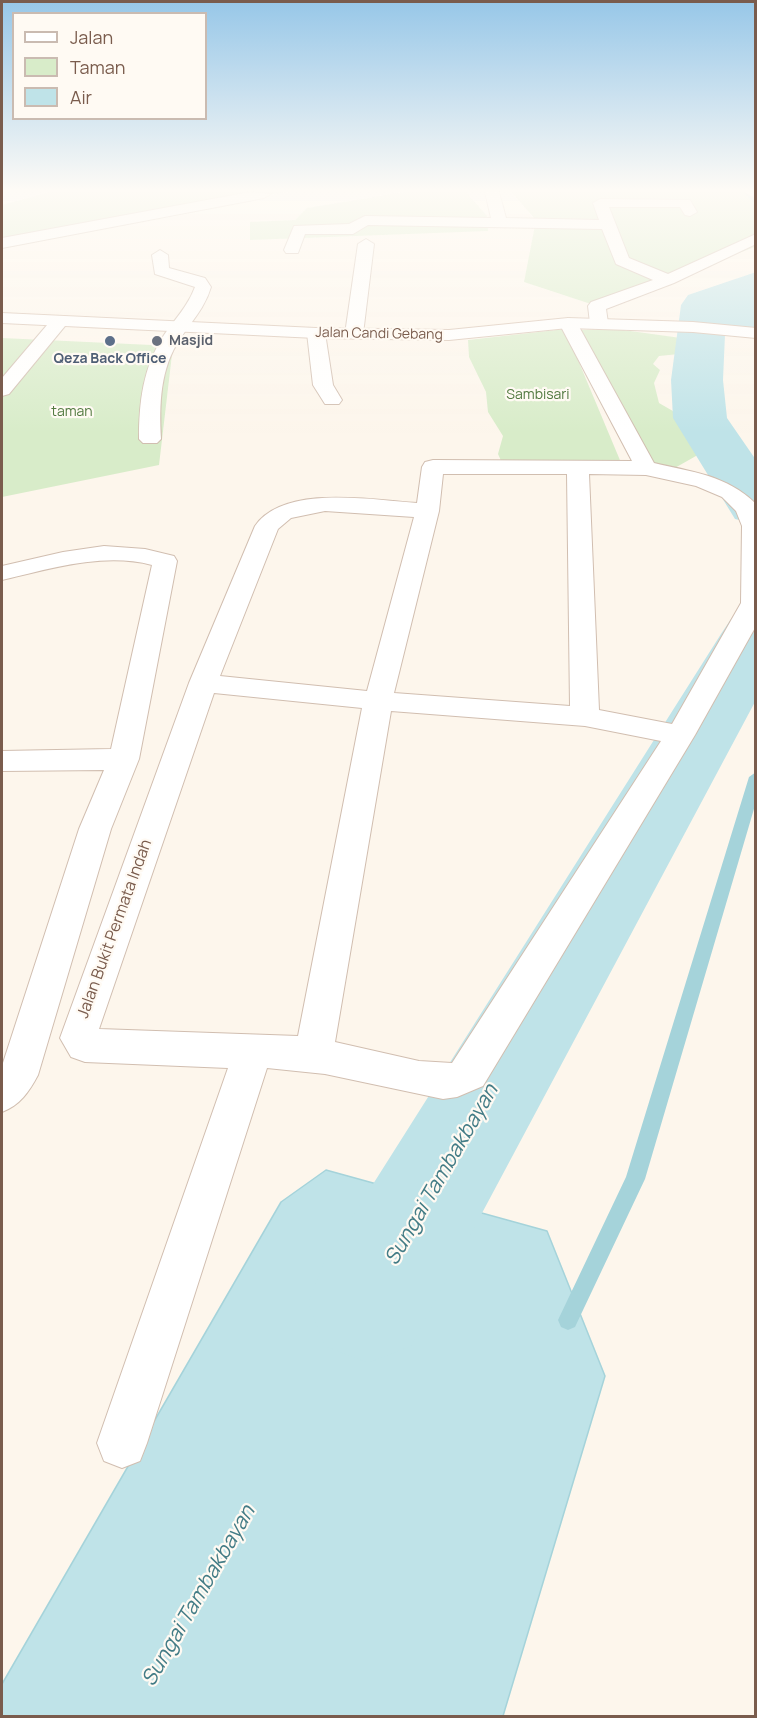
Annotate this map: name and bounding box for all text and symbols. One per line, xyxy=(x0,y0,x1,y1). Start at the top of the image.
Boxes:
legend xyxy=(12,12,207,120)
text: Jalan xyxy=(70,25,113,49)
text: Taman xyxy=(70,55,125,79)
text: Air xyxy=(70,85,92,109)
street label: Jalan Candi Gebang xyxy=(315,324,443,344)
place label: Masjid xyxy=(169,333,213,349)
marker: Qeza Back Office xyxy=(103,334,117,348)
marker: Masjid xyxy=(150,334,164,348)
place label: Qeza Back Office xyxy=(53,351,167,367)
park label: Sambisari xyxy=(506,387,570,403)
park label: taman xyxy=(51,404,93,420)
street label: Jalan Bukit Permata Indah xyxy=(74,837,156,1021)
water label: Sungai Tambakbayan xyxy=(380,1080,504,1270)
water label: Sungai Tambakbayan xyxy=(137,1501,261,1691)

